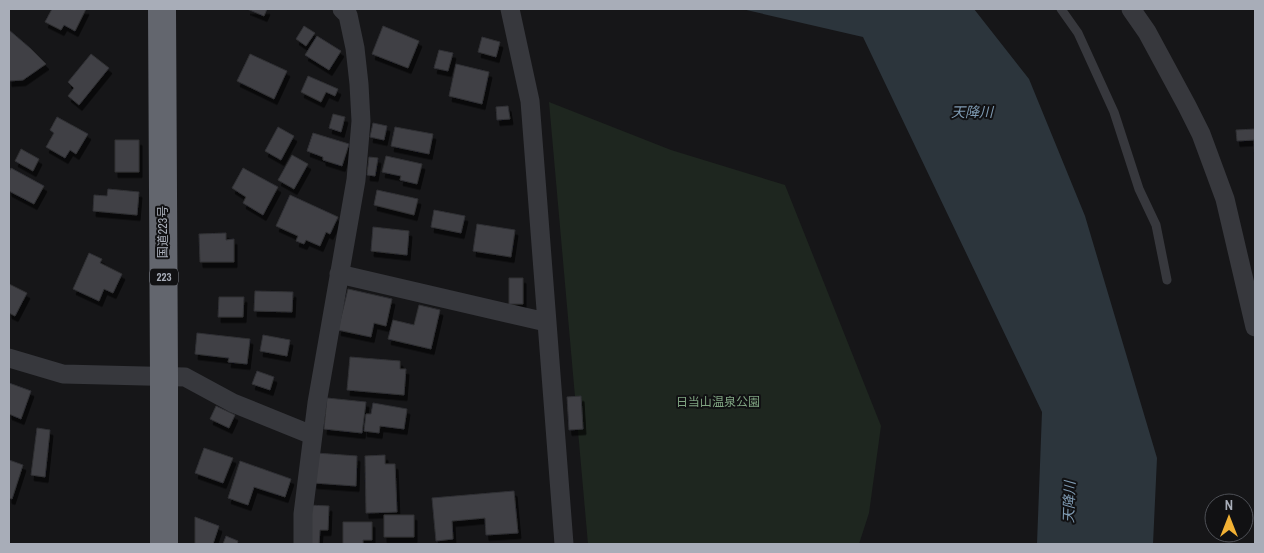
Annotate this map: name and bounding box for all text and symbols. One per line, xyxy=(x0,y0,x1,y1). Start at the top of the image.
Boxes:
water label: 天降川 xyxy=(951,103,995,121)
street label: 国道223号 xyxy=(155,206,171,258)
road number: 223 xyxy=(150,268,178,286)
park label: 日当山温泉公園 xyxy=(676,394,760,410)
water label: 天降川 xyxy=(1059,479,1079,523)
north arrow xyxy=(1204,493,1254,543)
text: N xyxy=(1225,496,1233,514)

